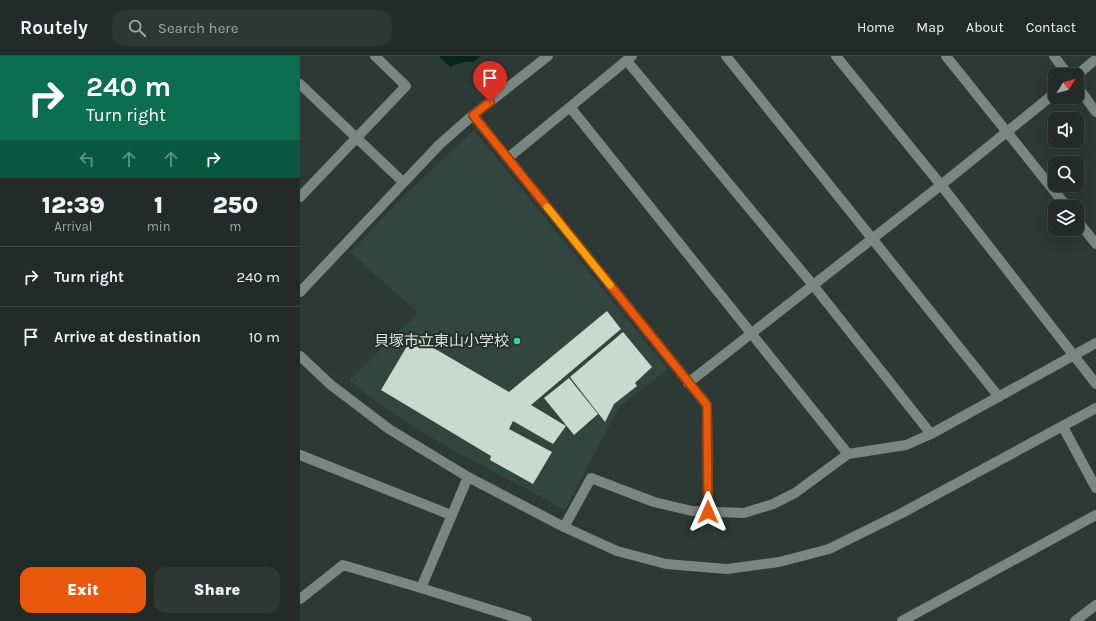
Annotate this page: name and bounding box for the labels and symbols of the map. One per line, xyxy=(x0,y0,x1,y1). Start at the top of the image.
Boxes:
pin xyxy=(473,61,507,102)
north arrow xyxy=(1048,68,1084,104)
place label: 貝塚市立東山小学校 xyxy=(374,332,509,350)
marker: 貝塚市立東山小学校 xyxy=(512,336,522,346)
position arrow xyxy=(687,491,729,533)

